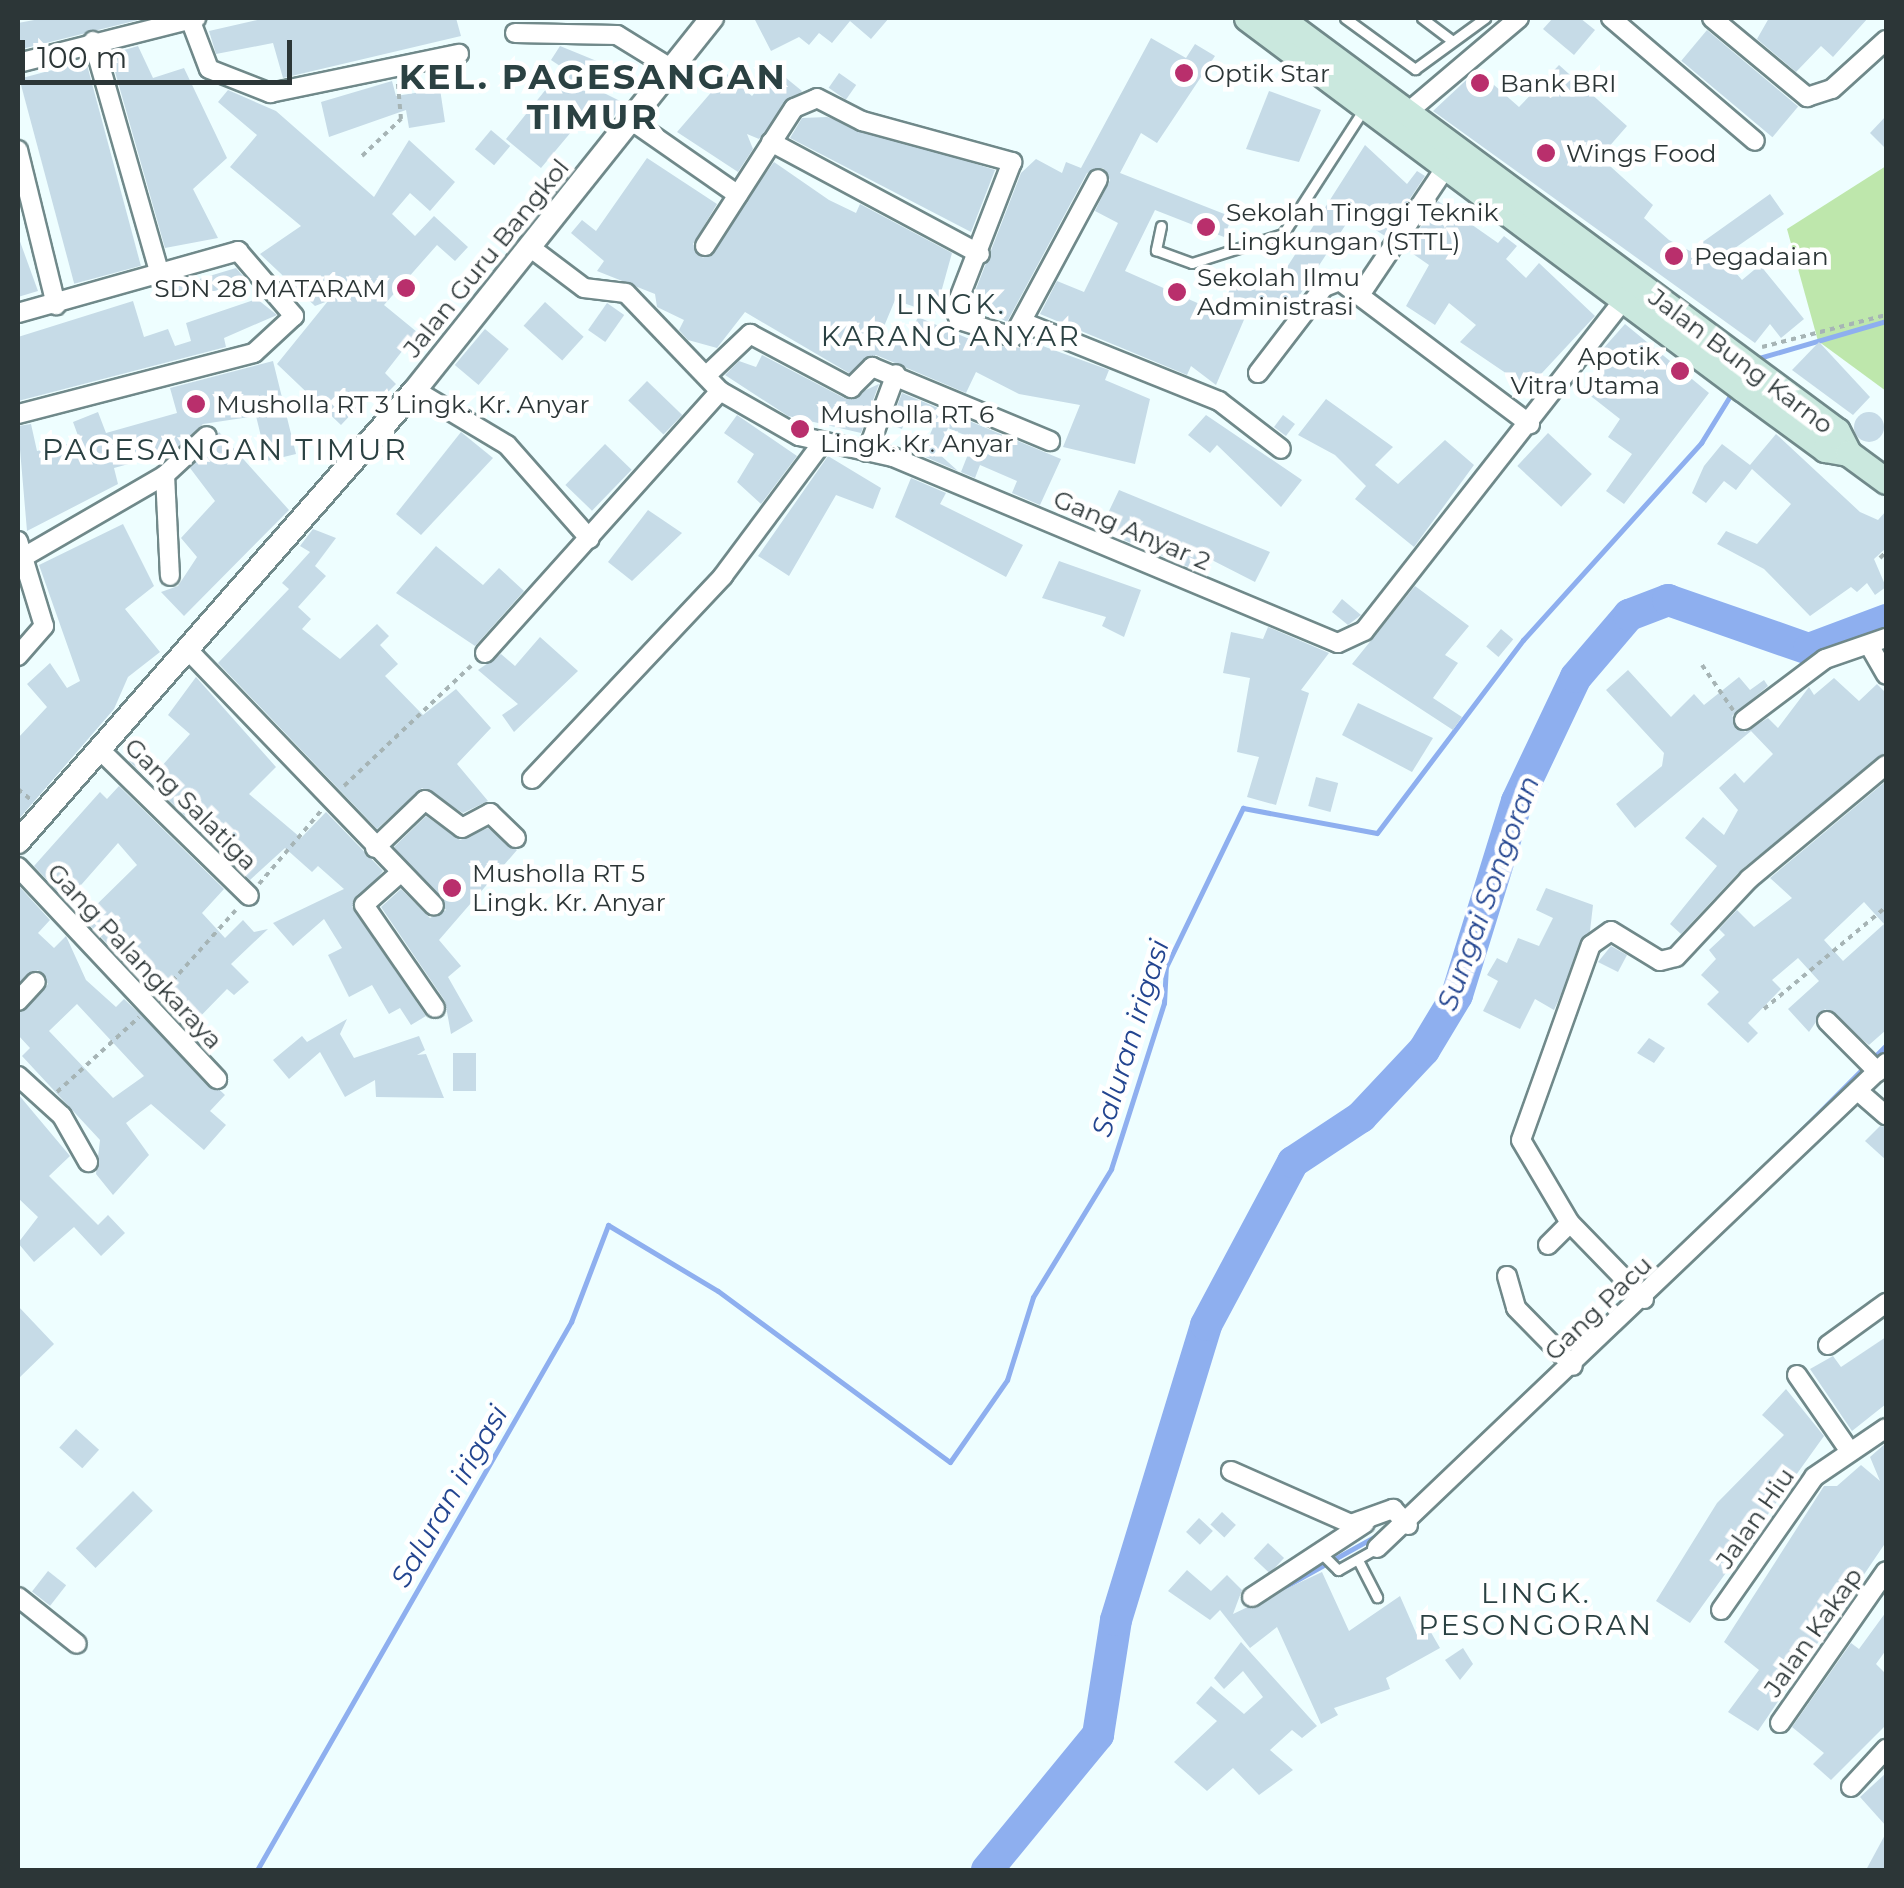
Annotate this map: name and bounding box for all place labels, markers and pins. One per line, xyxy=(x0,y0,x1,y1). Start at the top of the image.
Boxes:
place label: Optik Star xyxy=(1204,58,1330,88)
marker: Optik Star xyxy=(1173,62,1195,84)
place label: Bank BRI xyxy=(1500,68,1616,98)
marker: Bank BRI xyxy=(1469,72,1491,94)
place label: Wings Food xyxy=(1566,138,1717,168)
marker: Wings Food xyxy=(1535,142,1557,164)
place label: Sekolah Tinggi Teknik Lingkungan (STTL) xyxy=(1226,198,1498,257)
marker: Sekolah Tinggi Teknik Lingkungan (STTL) xyxy=(1195,216,1217,238)
place label: Pegadaian xyxy=(1694,241,1829,271)
marker: Pegadaian xyxy=(1663,245,1685,267)
place label: Sekolah Ilmu Administrasi xyxy=(1197,263,1360,322)
place label: SDN 28 MATARAM xyxy=(154,273,386,303)
marker: SDN 28 MATARAM xyxy=(395,277,417,299)
marker: Sekolah Ilmu Administrasi xyxy=(1166,281,1188,303)
place label: Apotik Vitra Utama xyxy=(1511,342,1660,401)
marker: Apotik Vitra Utama xyxy=(1669,360,1691,382)
place label: Musholla RT 3 Lingk. Kr. Anyar xyxy=(216,389,589,419)
marker: Musholla RT 3 Lingk. Kr. Anyar xyxy=(185,393,207,415)
place label: Musholla RT 6 Lingk. Kr. Anyar xyxy=(820,400,1014,459)
marker: Musholla RT 6 Lingk. Kr. Anyar xyxy=(789,418,811,440)
place label: Musholla RT 5 Lingk. Kr. Anyar xyxy=(472,859,666,918)
marker: Musholla RT 5 Lingk. Kr. Anyar xyxy=(441,877,463,899)

